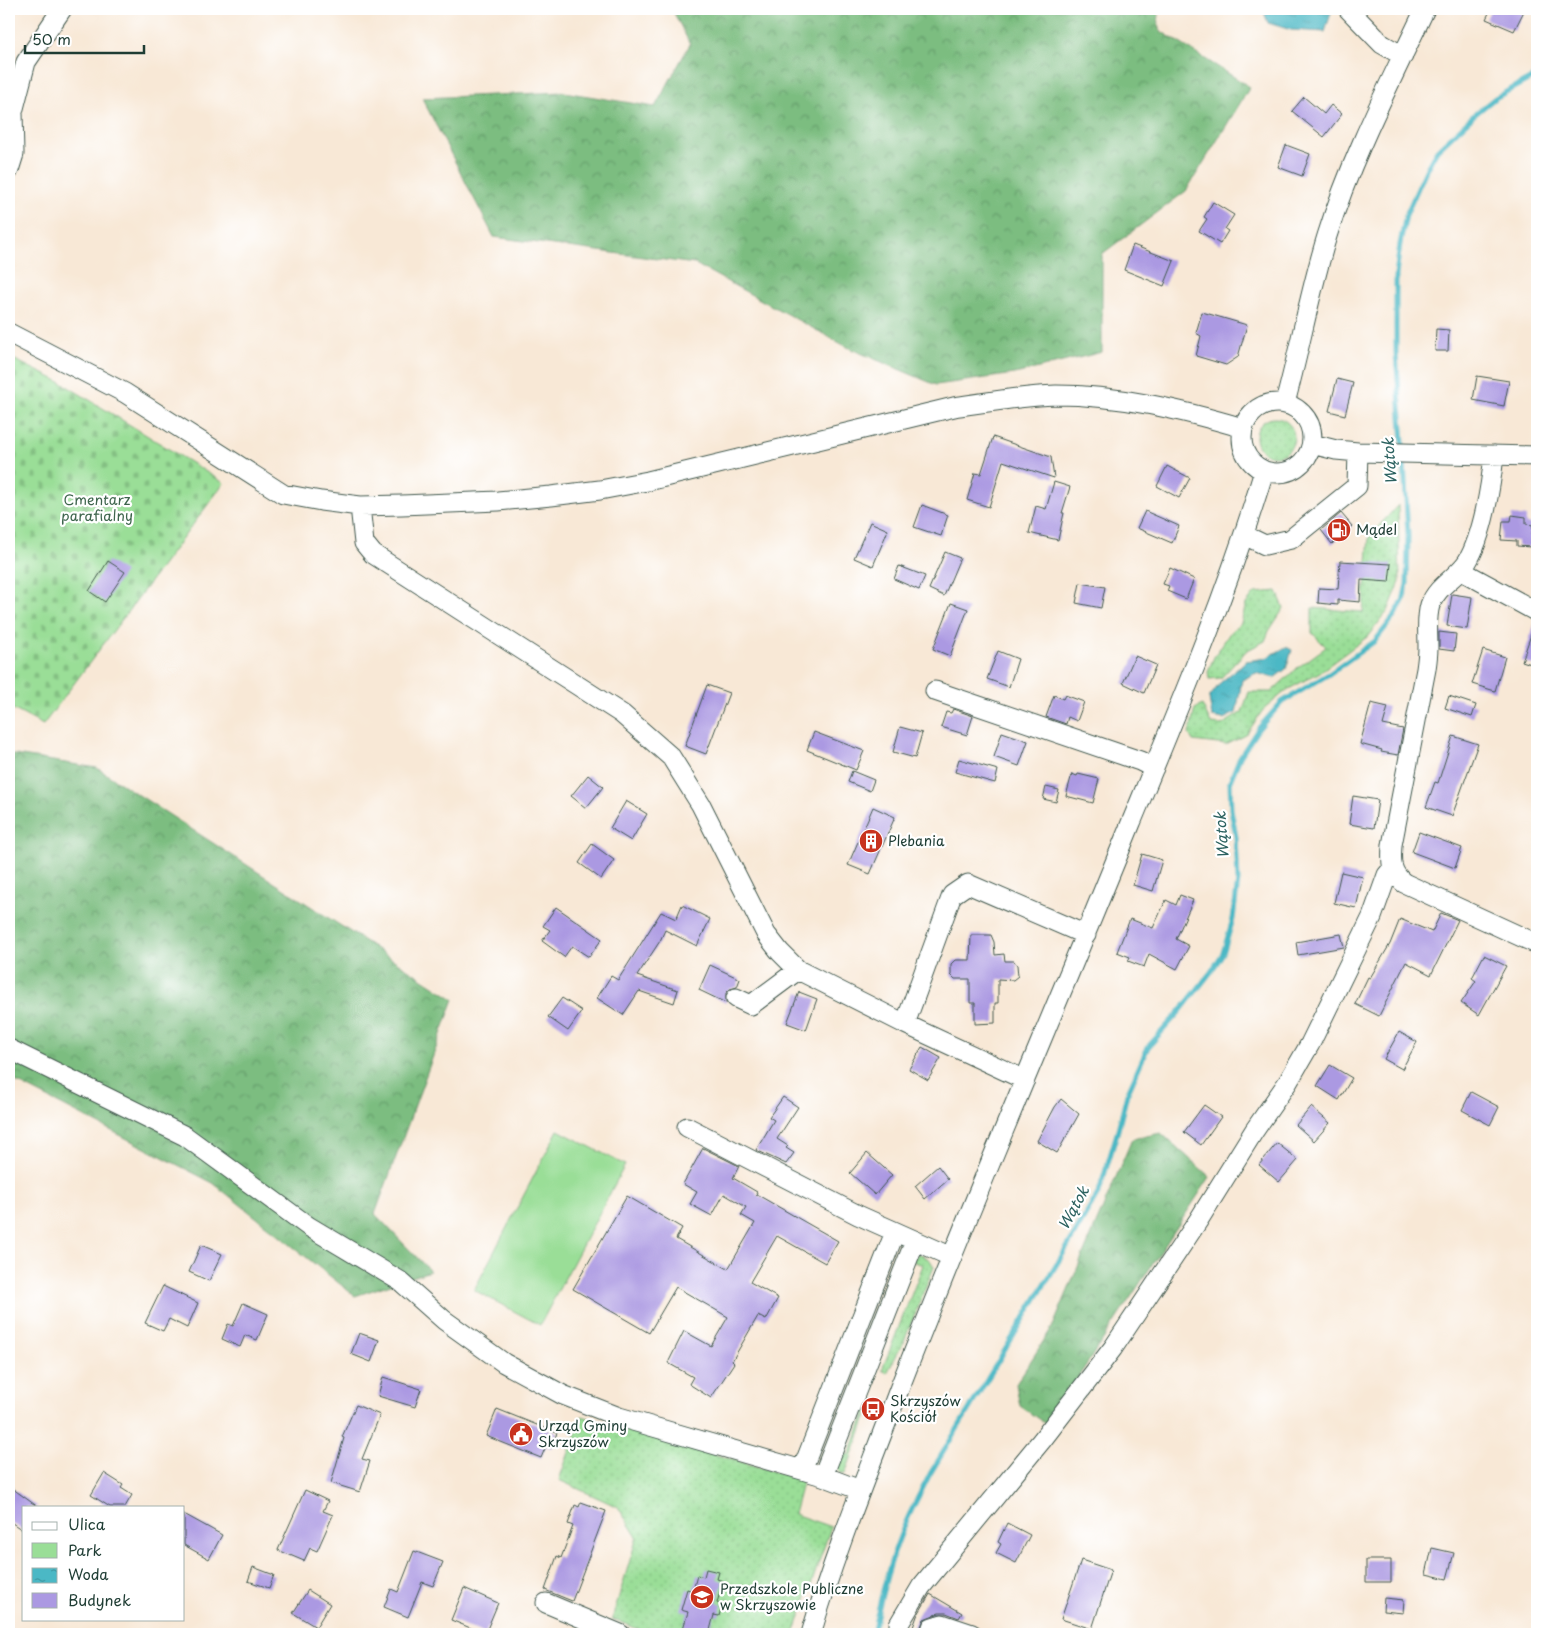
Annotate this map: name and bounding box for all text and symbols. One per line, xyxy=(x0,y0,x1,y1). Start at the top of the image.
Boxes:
scale bar xyxy=(25,22,144,54)
text: 50 m xyxy=(32,27,71,50)
water label: Wątok xyxy=(1375,436,1402,485)
park label: Cmentarz parafialny xyxy=(61,489,133,526)
fuel station icon: Mądel xyxy=(1326,517,1352,543)
place label: Mądel xyxy=(1356,519,1397,540)
water label: Wątok xyxy=(1207,810,1234,859)
building icon: Plebania xyxy=(858,828,884,854)
place label: Plebania xyxy=(888,830,945,851)
water label: Wątok xyxy=(1051,1181,1094,1234)
place label: Skrzyszów Kościół xyxy=(890,1390,961,1427)
bus stop icon: Skrzyszów Kościół xyxy=(860,1396,886,1422)
place label: Urząd Gminy Skrzyszów xyxy=(538,1415,627,1452)
public building icon: Urząd Gminy Skrzyszów xyxy=(508,1421,534,1447)
legend xyxy=(22,1506,185,1620)
text: Ulica xyxy=(68,1512,106,1535)
text: Park xyxy=(68,1538,102,1561)
text: Woda xyxy=(68,1562,109,1585)
place label: Przedszkole Publiczne w Skrzyszowie xyxy=(720,1578,864,1615)
school or university icon: Przedszkole Publiczne w Skrzyszowie xyxy=(689,1584,715,1610)
text: Budynek xyxy=(68,1588,131,1611)

